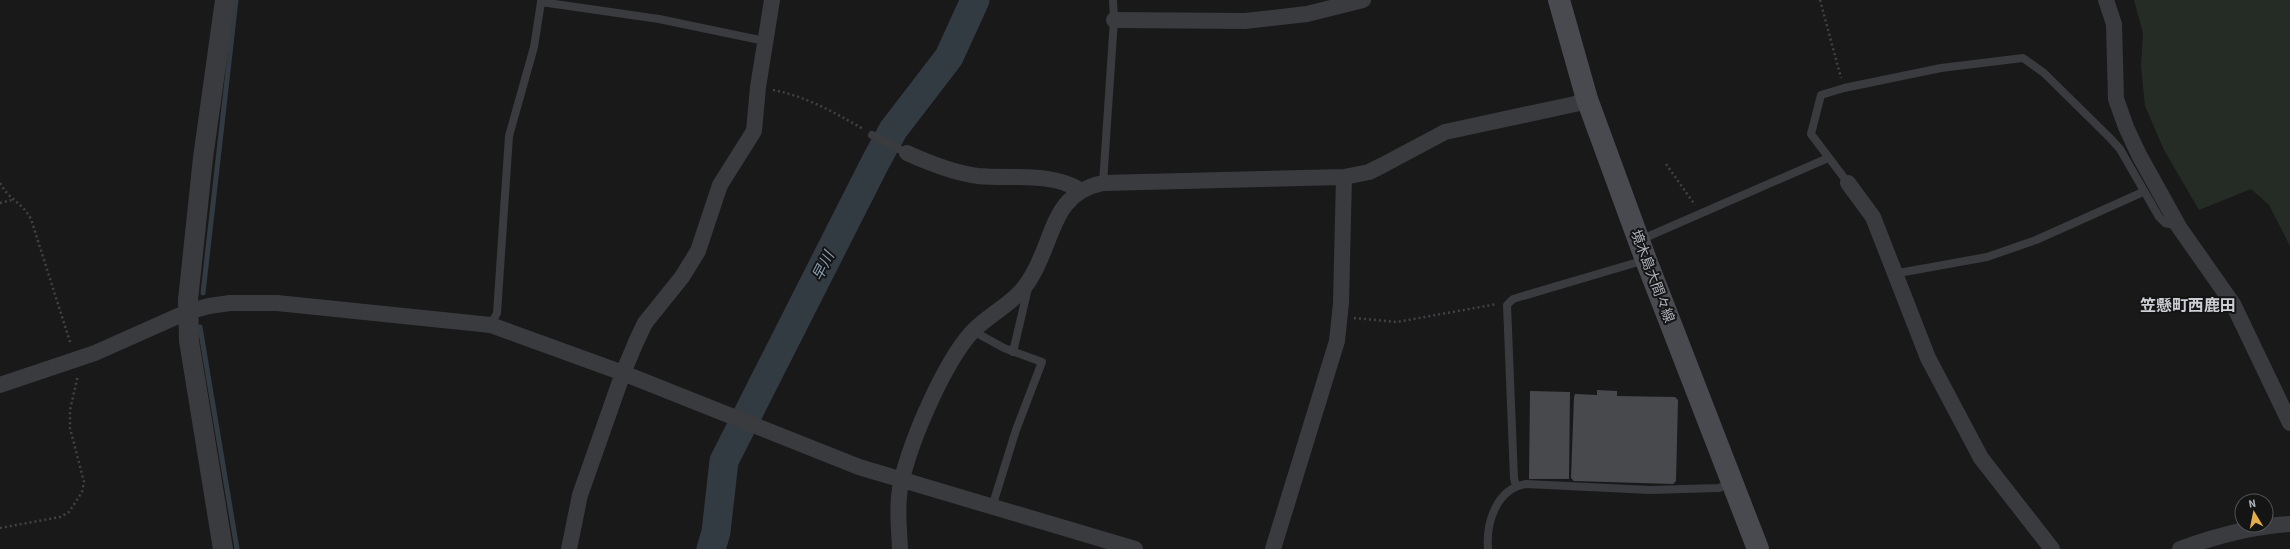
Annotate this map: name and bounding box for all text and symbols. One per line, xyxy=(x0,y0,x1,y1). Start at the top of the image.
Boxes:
street label: 境木島大間々線 xyxy=(1625,227,1679,326)
water label: 早川 xyxy=(807,246,841,284)
district label: 笠懸町西鹿田 xyxy=(2140,295,2236,317)
north arrow xyxy=(2234,493,2274,533)
text: N xyxy=(2247,496,2257,512)

